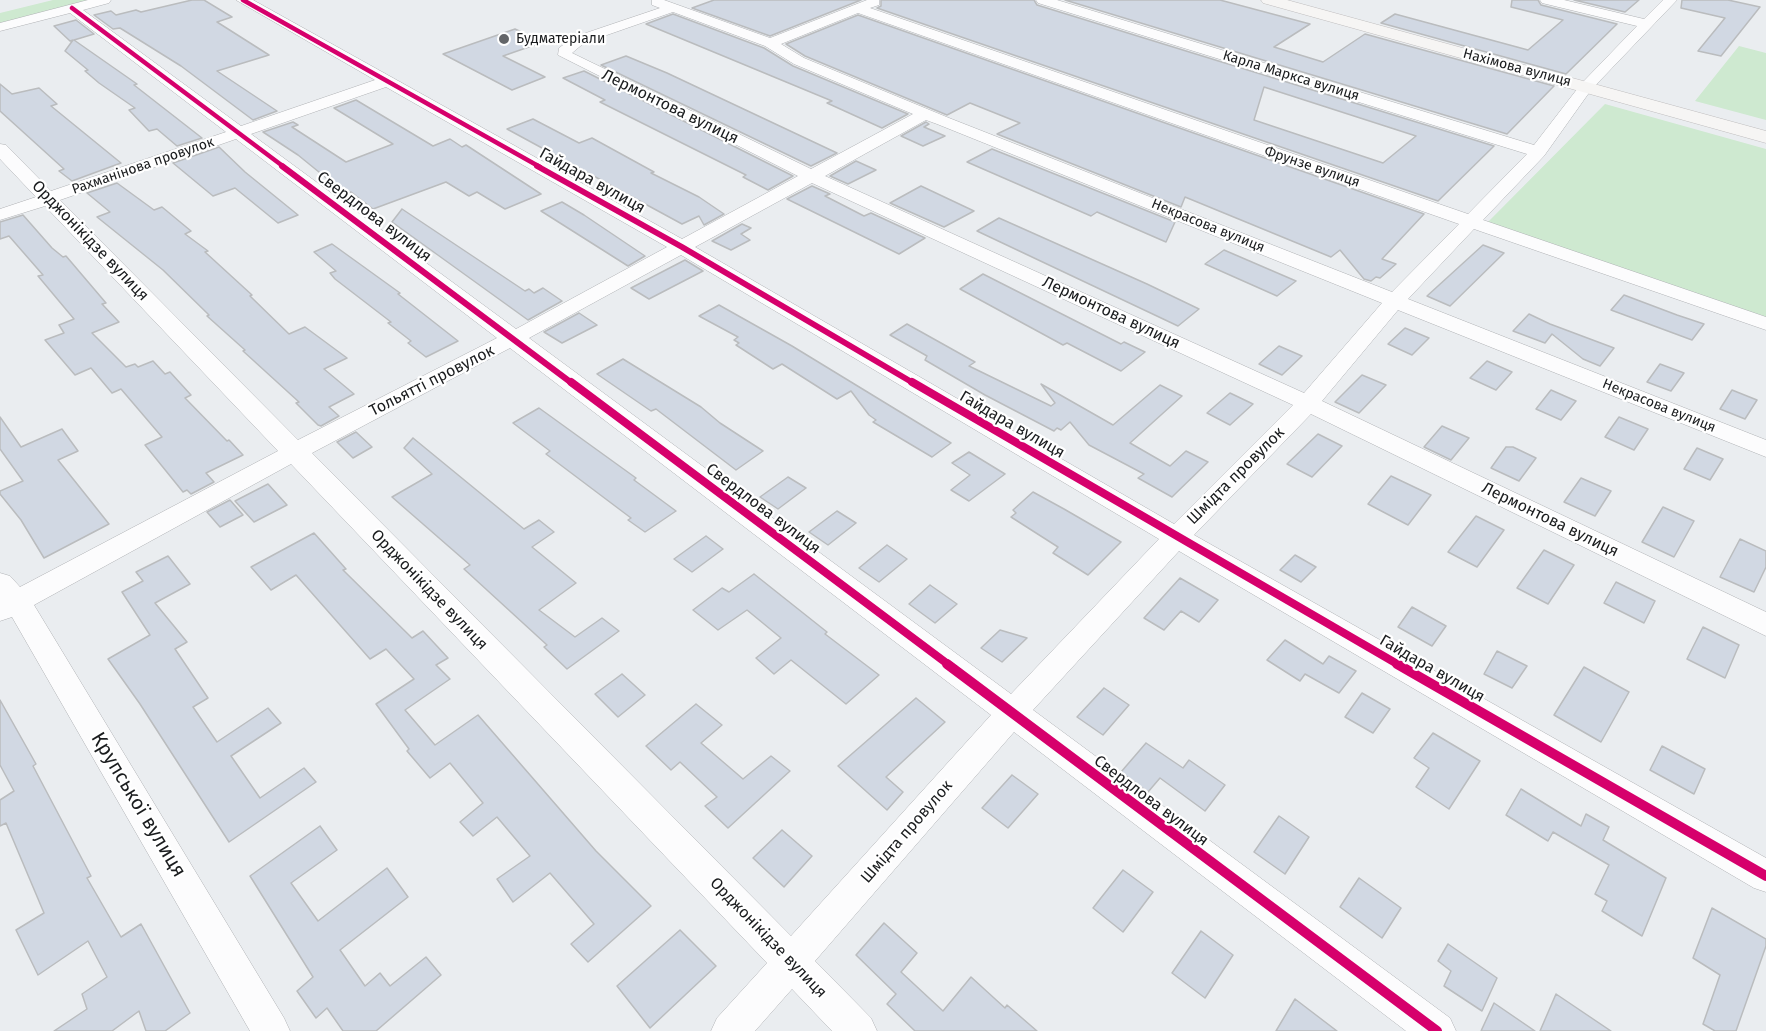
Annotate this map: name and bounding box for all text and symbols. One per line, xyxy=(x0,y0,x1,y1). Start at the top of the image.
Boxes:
place label: Будматеріали xyxy=(516,31,605,47)
marker: Будматеріали xyxy=(497,32,511,46)
street label: Нахімова вулиця xyxy=(1461,45,1573,91)
street label: Карла Маркса вулиця xyxy=(1221,47,1361,105)
street label: Лермонтова вулиця xyxy=(598,66,742,148)
street label: Рахманінова провулок xyxy=(70,134,216,198)
street label: Фрунзе вулиця xyxy=(1262,143,1362,191)
street label: Гайдара вулиця xyxy=(536,144,648,218)
street label: Свердлова вулиця xyxy=(313,168,435,266)
street label: Орджонікідзе вулиця xyxy=(27,177,153,305)
street label: Некрасова вулиця xyxy=(1149,196,1267,256)
street label: Лермонтова вулиця xyxy=(1039,273,1183,353)
street label: Тольятті провулок xyxy=(366,341,498,421)
street label: Некрасова вулиця xyxy=(1600,376,1718,436)
street label: Гайдара вулиця xyxy=(956,387,1068,463)
street label: Шмідта провулок xyxy=(1183,423,1289,529)
street label: Свердлова вулиця xyxy=(702,460,824,558)
street label: Лермонтова вулиця xyxy=(1478,479,1622,561)
street label: Орджонікідзе вулиця xyxy=(366,526,492,654)
street label: Гайдара вулиця xyxy=(1376,631,1488,707)
street label: Крупської вулиця xyxy=(85,728,191,882)
street label: Свердлова вулиця xyxy=(1090,752,1212,850)
street label: Шмідта провулок xyxy=(857,777,957,887)
street label: Орджонікідзе вулиця xyxy=(705,874,831,1002)

